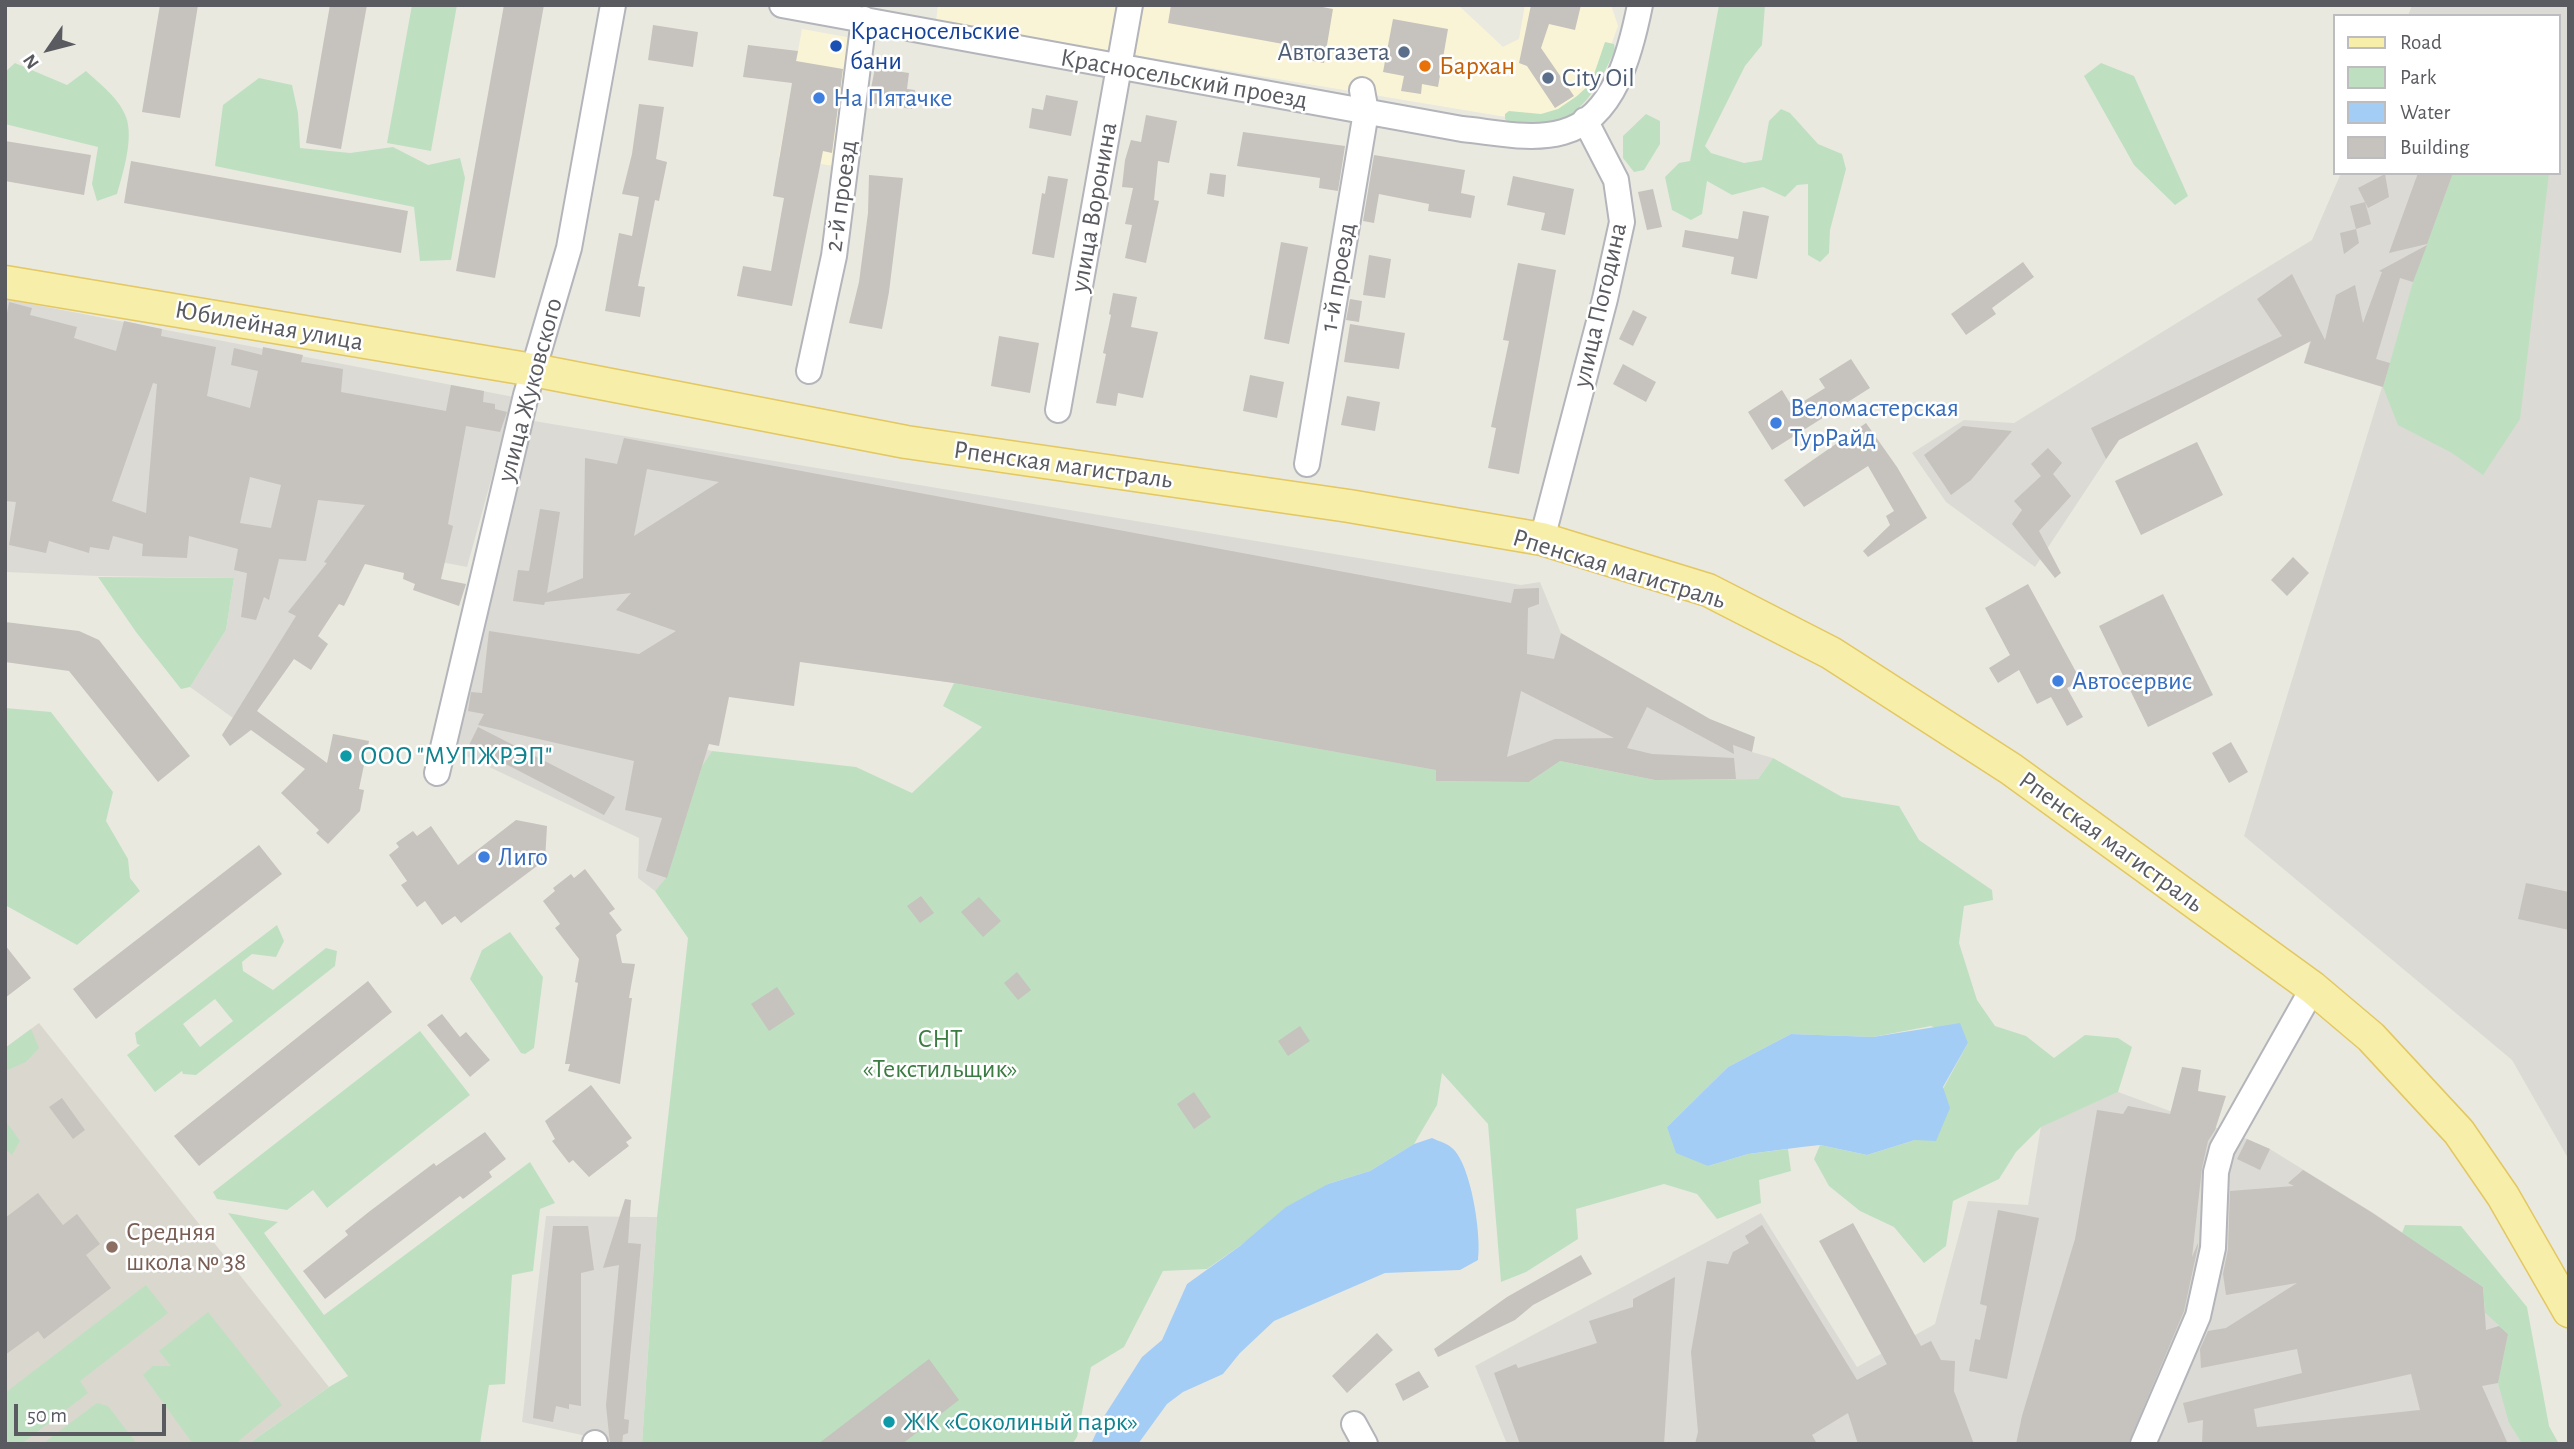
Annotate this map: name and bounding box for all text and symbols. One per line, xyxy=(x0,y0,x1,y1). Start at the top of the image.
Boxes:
north arrow xyxy=(14,14,84,84)
legend xyxy=(2332,14,2560,175)
place label: Красносельские бани xyxy=(850,15,1020,76)
text: Road xyxy=(2400,32,2442,53)
place label: Автогазета xyxy=(1277,36,1390,68)
marker: Красносельские бани xyxy=(828,38,844,54)
street label: Красносельский проезд xyxy=(1058,42,1310,116)
marker: Автогазета xyxy=(1396,44,1412,60)
text: N xyxy=(20,50,43,72)
place label: Бархан xyxy=(1439,50,1515,82)
marker: Бархан xyxy=(1417,58,1433,74)
place label: City Oil xyxy=(1562,62,1635,94)
text: Park xyxy=(2400,67,2436,88)
marker: City Oil xyxy=(1540,70,1556,86)
place label: На Пятачке xyxy=(833,82,952,114)
marker: На Пятачке xyxy=(811,90,827,106)
text: Water xyxy=(2400,102,2450,123)
street label: улица Воронина xyxy=(1064,120,1124,294)
text: Building xyxy=(2400,137,2469,158)
street label: 2-й проезд xyxy=(818,138,864,254)
street label: 1-й проезд xyxy=(1313,220,1363,334)
street label: улица Погодина xyxy=(1566,220,1634,390)
street label: Юбилейная улица xyxy=(172,294,366,358)
street label: улица Жуковского xyxy=(490,295,570,485)
place label: Веломастерская ТурРайд xyxy=(1790,392,1959,453)
marker: Веломастерская ТурРайд xyxy=(1768,415,1784,431)
street label: Рпенская магистраль xyxy=(951,434,1175,496)
street label: Рпенская магистраль xyxy=(1509,522,1729,616)
place label: Автосервис xyxy=(2072,665,2192,697)
marker: Автосервис xyxy=(2050,673,2066,689)
place label: ООО "МУПЖРЭП" xyxy=(360,740,552,772)
marker: ООО "МУПЖРЭП" xyxy=(338,748,354,764)
street label: Рпенская магистраль xyxy=(2012,764,2210,920)
place label: Лиго xyxy=(498,841,548,873)
marker: Лиго xyxy=(476,849,492,865)
park label: СНТ «Текстильщик» xyxy=(862,1023,1018,1084)
place label: Средняя школа № 38 xyxy=(126,1216,246,1278)
marker: Средняя школа № 38 xyxy=(104,1239,120,1255)
scale bar xyxy=(18,1390,170,1434)
text: 50 m xyxy=(27,1405,67,1426)
place label: ЖК «Соколиный парк» xyxy=(903,1406,1138,1438)
marker: ЖК «Соколиный парк» xyxy=(881,1414,897,1430)

